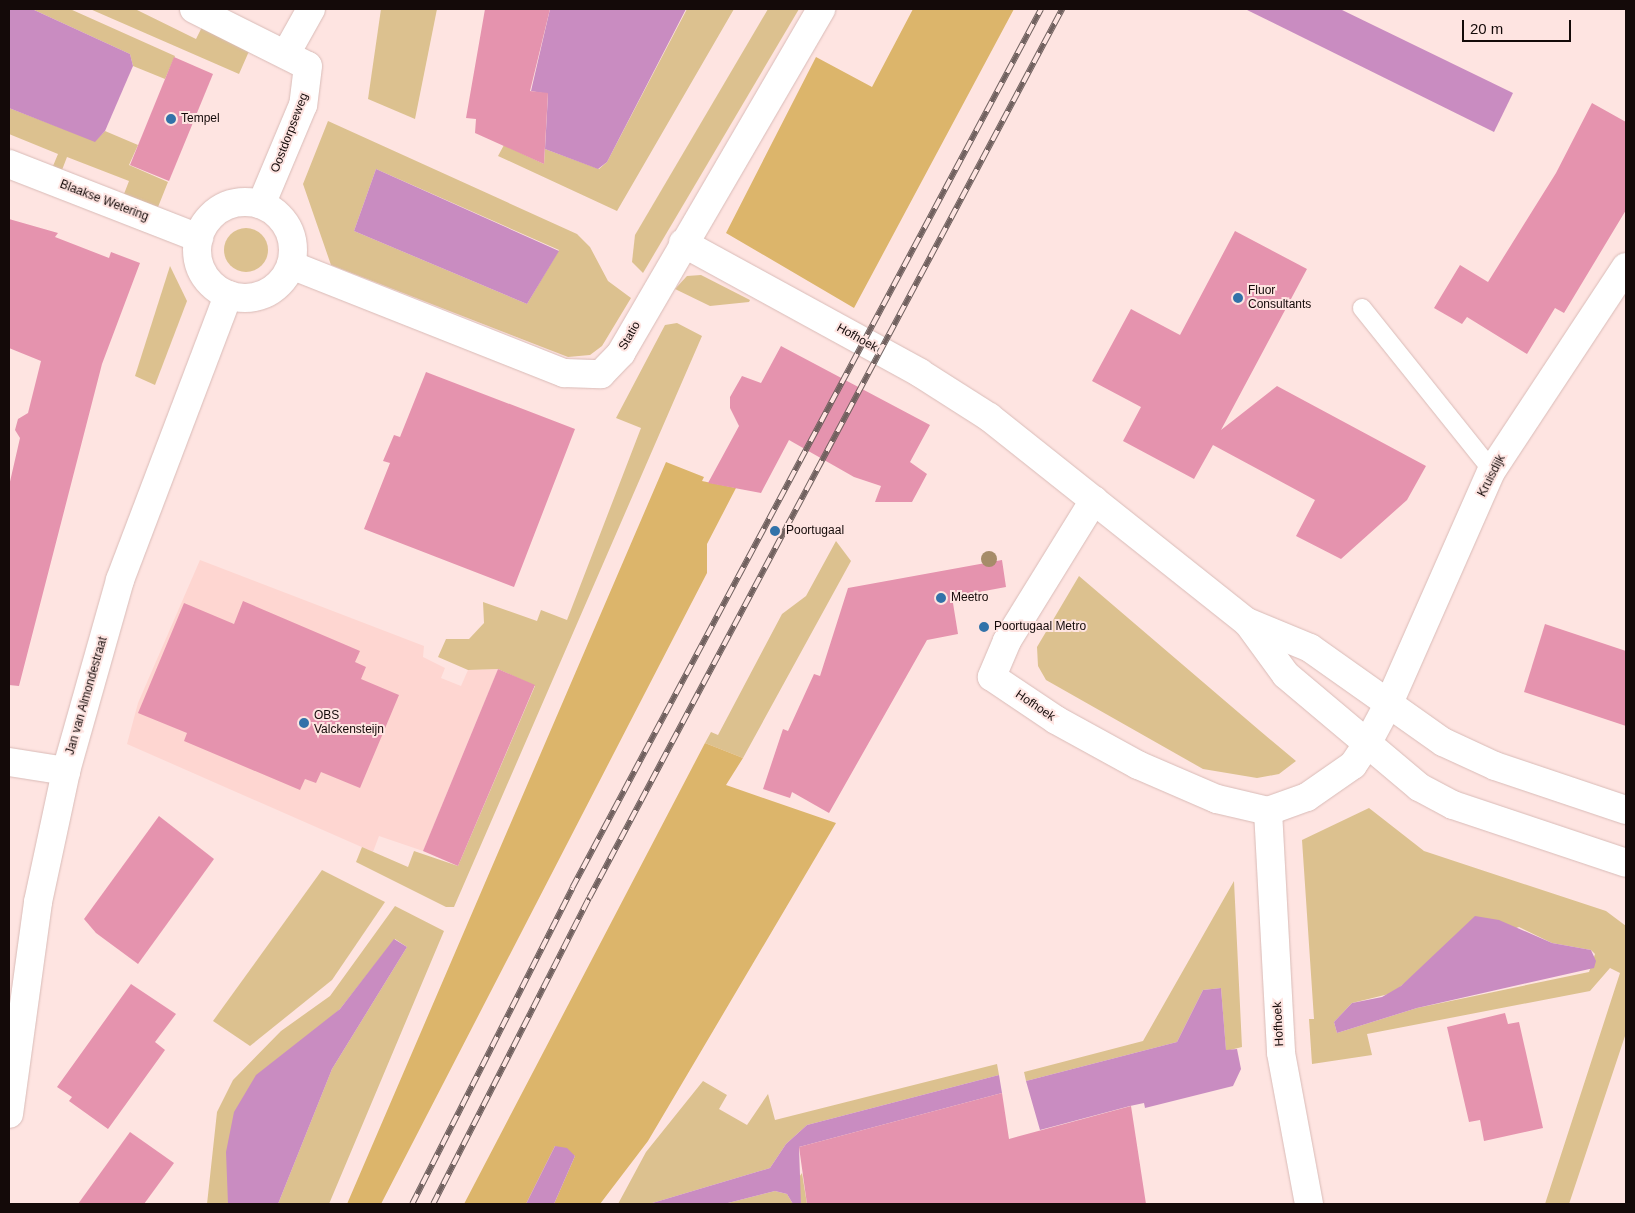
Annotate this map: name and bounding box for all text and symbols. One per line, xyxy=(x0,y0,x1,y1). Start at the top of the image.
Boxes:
scale bar xyxy=(1465,10,1574,42)
text: 20 m xyxy=(1470,20,1503,37)
street label: Oostdorpseweg xyxy=(268,91,312,175)
place label: Tempel xyxy=(181,112,220,126)
marker: Tempel xyxy=(165,113,177,125)
street label: Blaakse Wetering xyxy=(58,177,150,225)
place label: Fluor Consultants xyxy=(1248,284,1311,312)
marker: Fluor Consultants xyxy=(1232,292,1244,304)
street label: Statio xyxy=(616,319,644,353)
street label: Hofhoek xyxy=(834,321,880,355)
street label: Kruisdijk xyxy=(1475,453,1509,499)
marker: Poortugaal xyxy=(768,524,782,538)
place label: Poortugaal xyxy=(786,524,844,538)
place label: Meetro xyxy=(951,591,988,605)
marker: Meetro xyxy=(935,592,947,604)
place label: Poortugaal Metro xyxy=(994,620,1086,634)
marker: Poortugaal Metro xyxy=(978,621,990,633)
street label: Jan van Almondestraat xyxy=(63,635,111,757)
street label: Hofhoek xyxy=(1012,688,1058,724)
place label: OBS Valckensteijn xyxy=(314,709,384,737)
marker: OBS Valckensteijn xyxy=(298,717,310,729)
street label: Hofhoek xyxy=(1271,1001,1287,1047)

